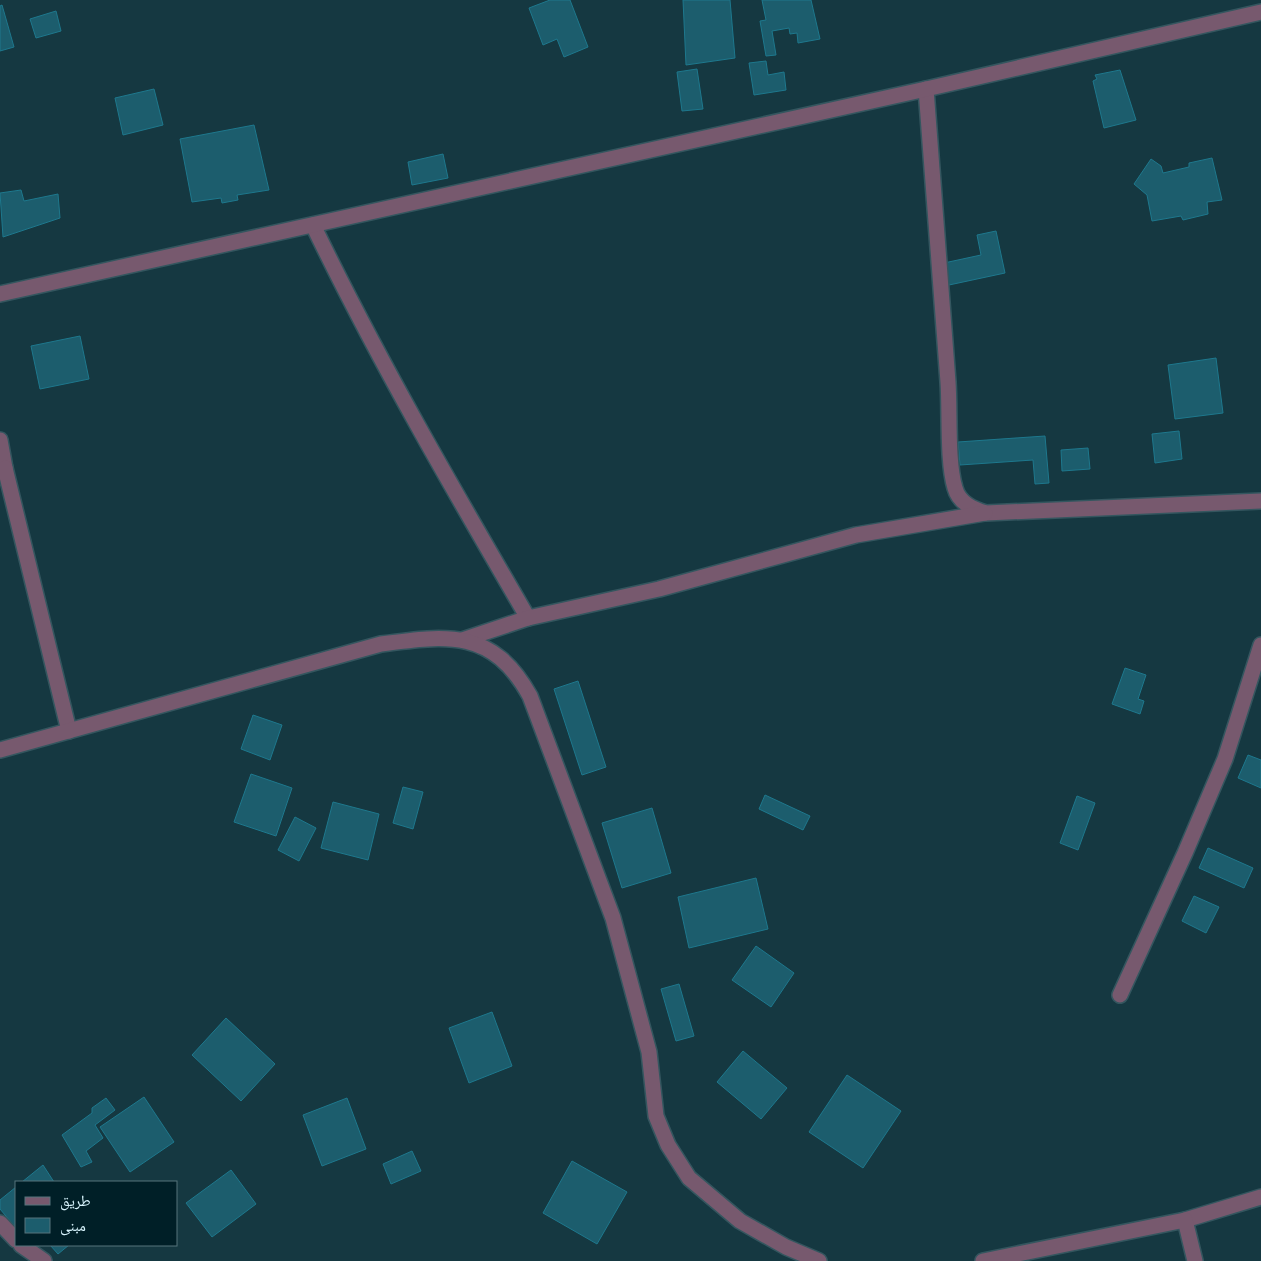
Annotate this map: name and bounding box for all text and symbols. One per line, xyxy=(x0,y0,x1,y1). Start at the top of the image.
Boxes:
legend xyxy=(15,1181,178,1246)
text: طريق xyxy=(60,1191,91,1211)
text: مبنى xyxy=(60,1216,86,1236)

